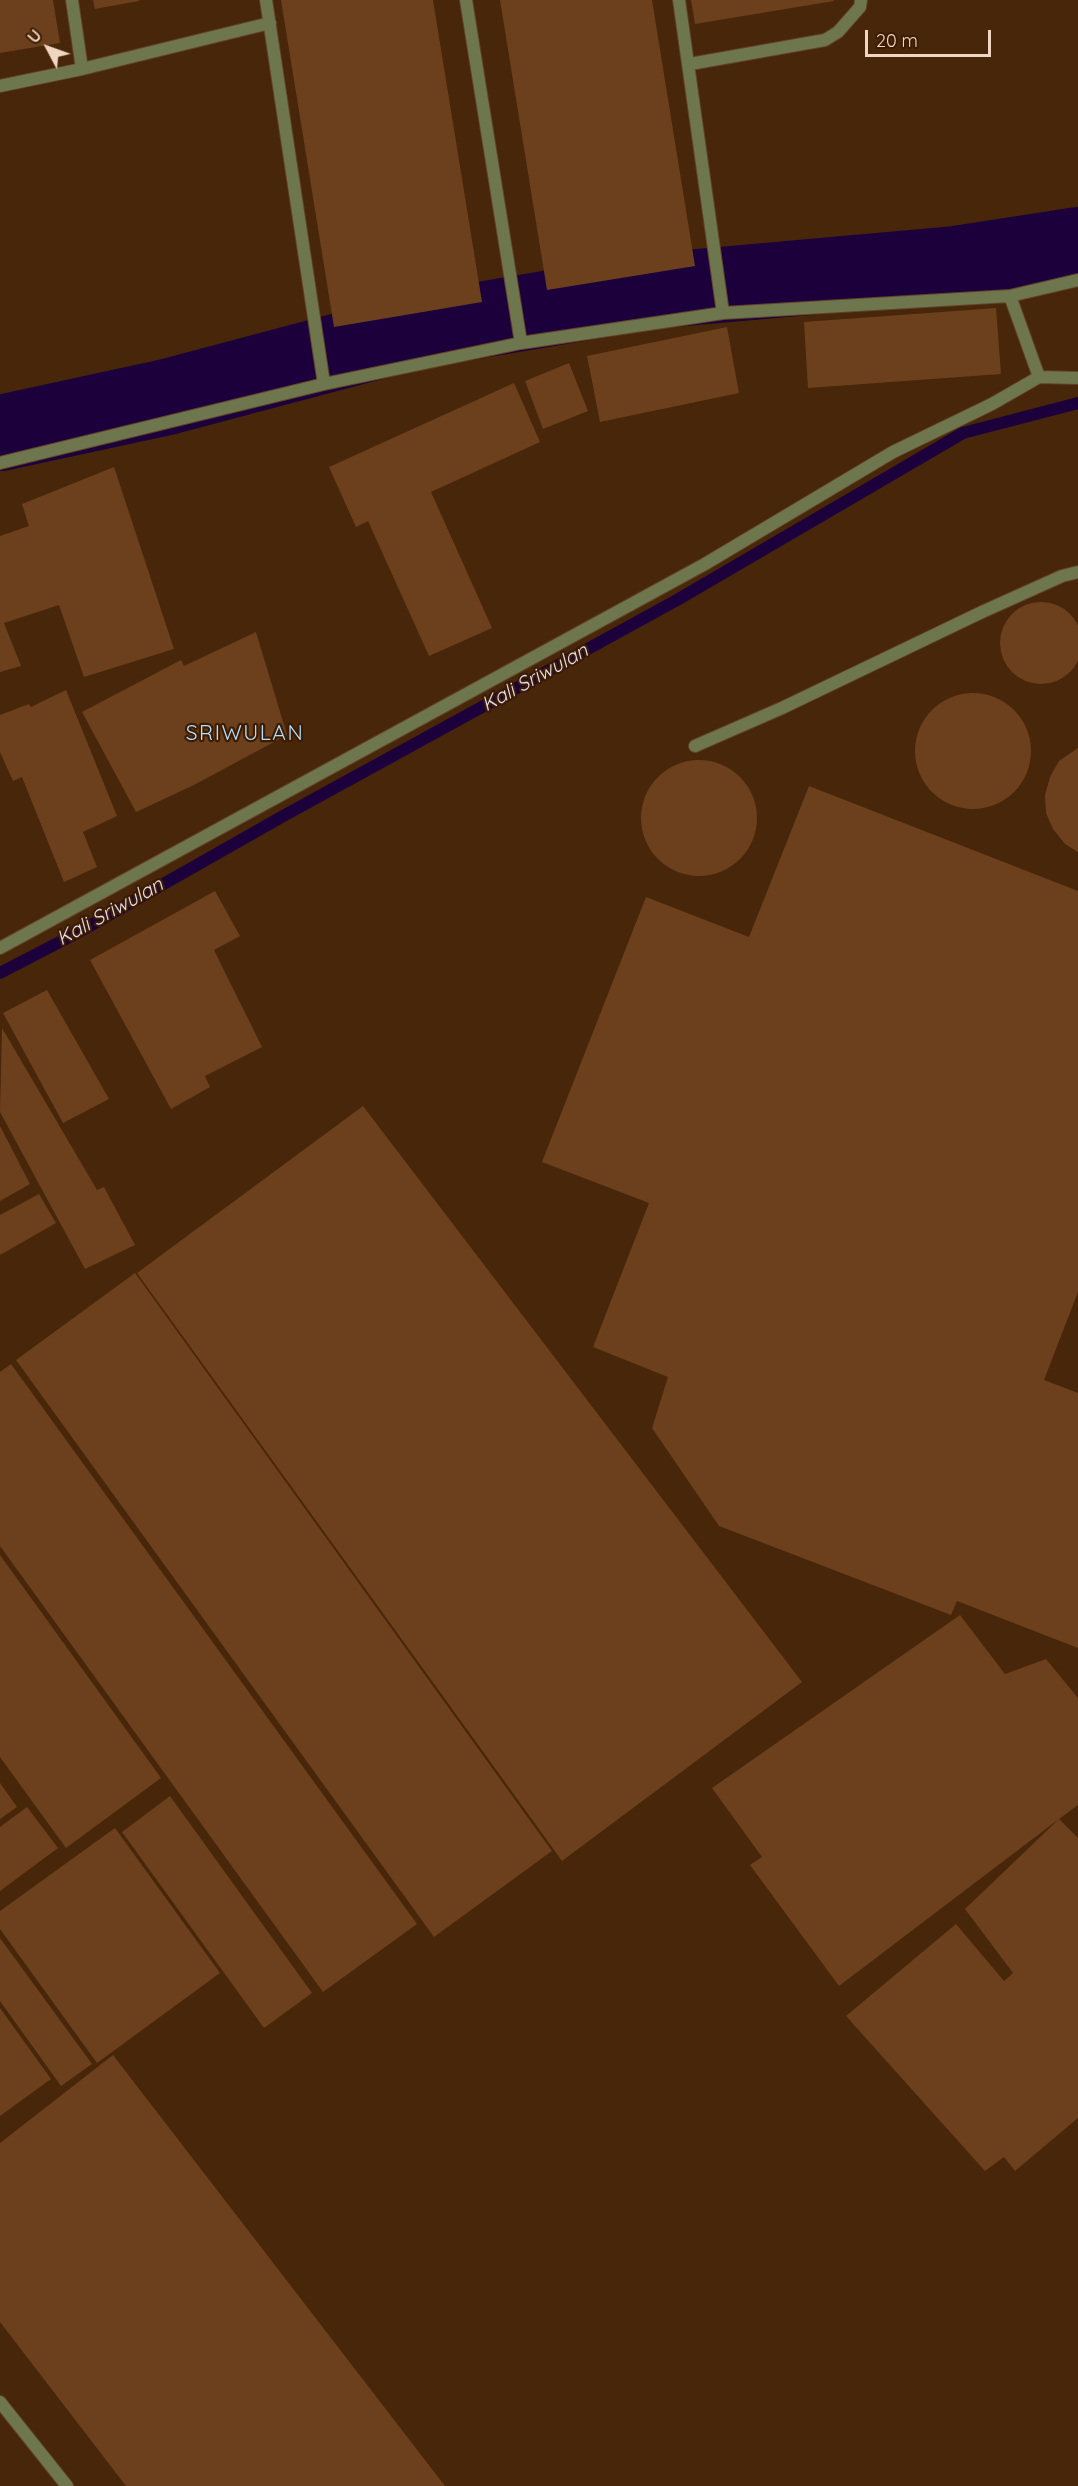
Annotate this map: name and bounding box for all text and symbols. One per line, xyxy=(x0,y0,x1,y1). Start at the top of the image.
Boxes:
north arrow xyxy=(18,18,78,78)
scale bar xyxy=(868,18,994,56)
text: U xyxy=(23,25,46,47)
text: 20 m xyxy=(876,29,918,52)
water label: Kali Sriwulan xyxy=(478,639,592,717)
district label: SRIWULAN xyxy=(186,721,304,747)
water label: Kali Sriwulan xyxy=(53,873,167,951)

